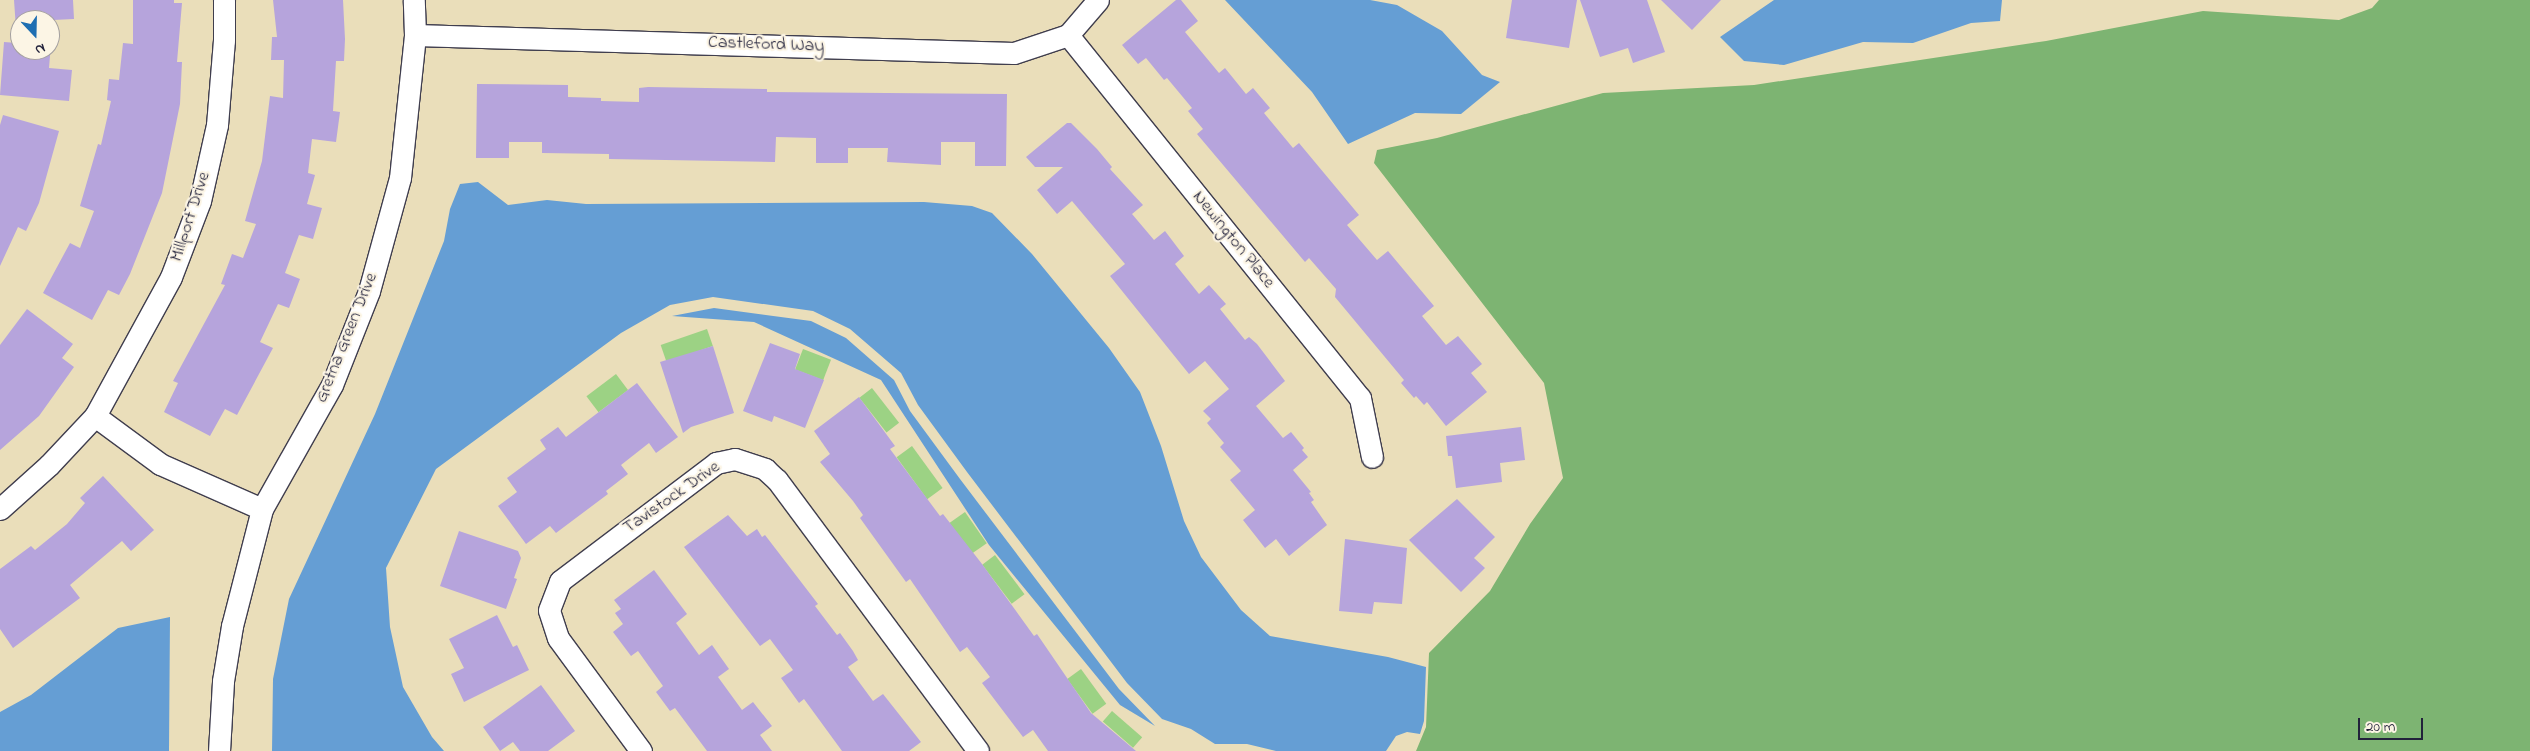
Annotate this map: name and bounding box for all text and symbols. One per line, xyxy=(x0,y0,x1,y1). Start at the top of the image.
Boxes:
north arrow xyxy=(10,10,60,60)
street label: Castleford Way xyxy=(707,32,825,58)
text: N xyxy=(32,37,48,60)
street label: Millport Drive xyxy=(166,169,216,265)
street label: Newington Place xyxy=(1187,187,1279,293)
street label: Gretna Green Drive xyxy=(311,270,383,406)
street label: Tavistock Drive xyxy=(620,457,724,539)
scale bar xyxy=(2360,708,2425,740)
text: 20 m xyxy=(2366,716,2395,738)

